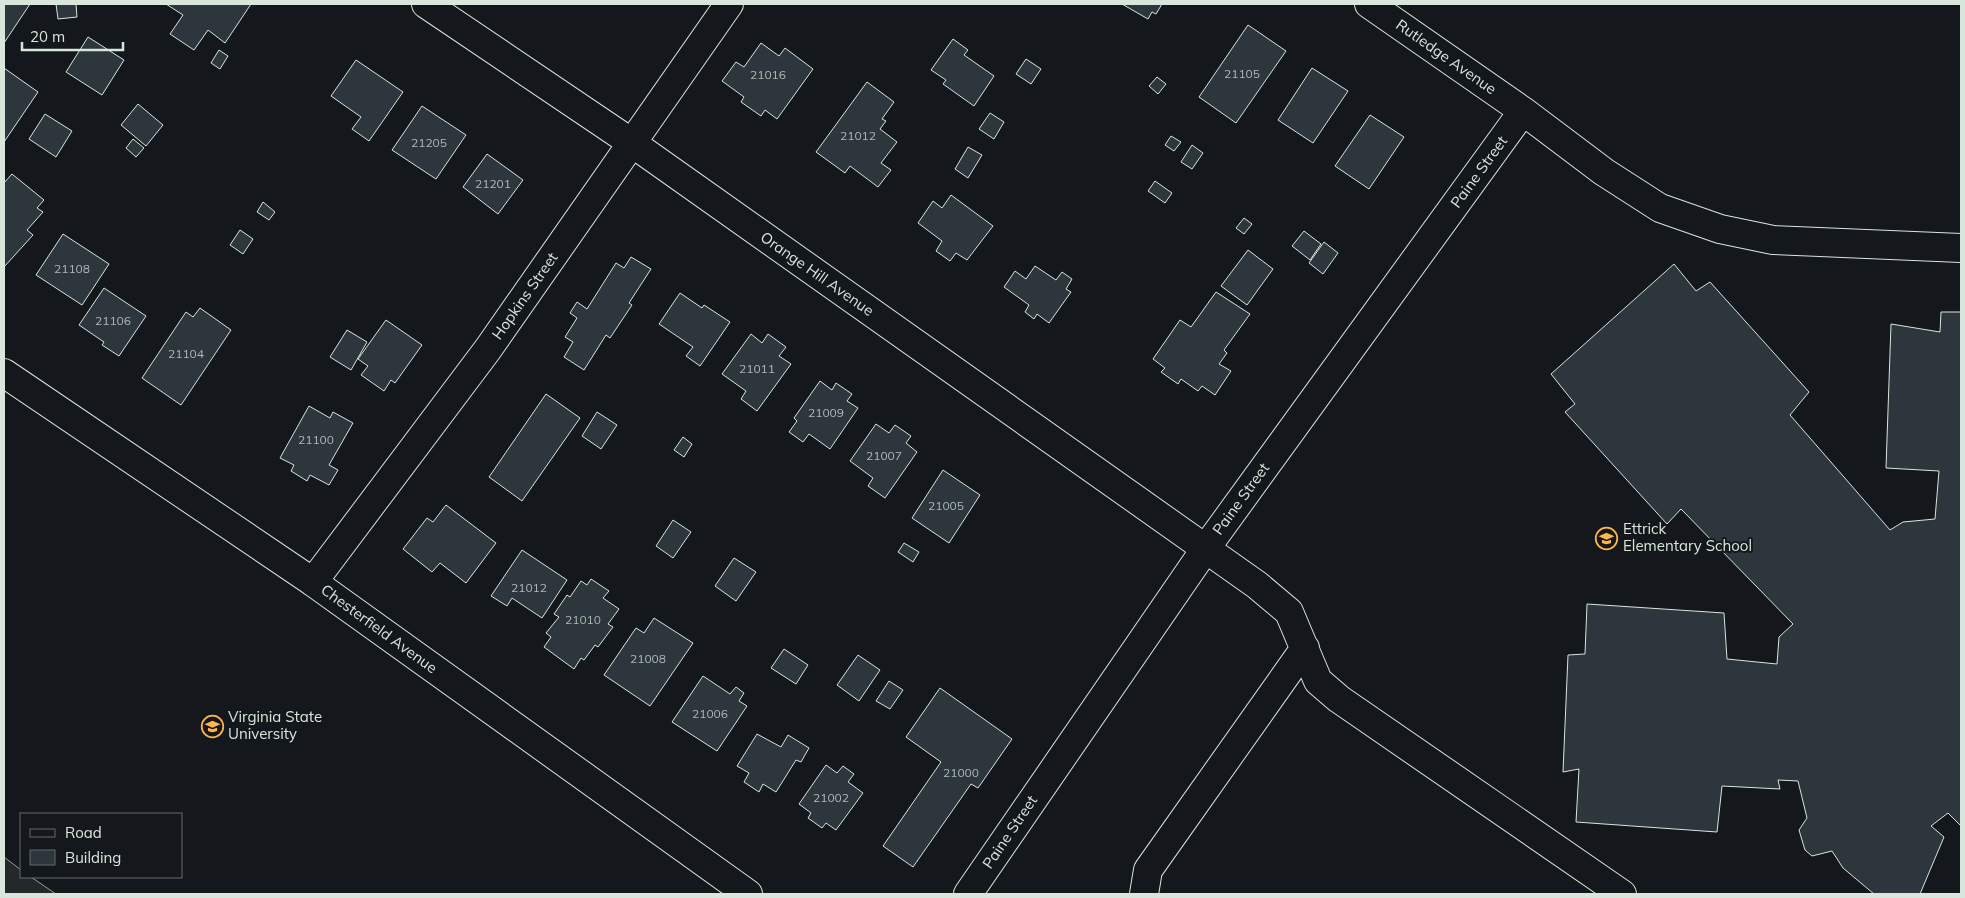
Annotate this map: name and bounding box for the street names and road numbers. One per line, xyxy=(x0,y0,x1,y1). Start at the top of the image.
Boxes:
street label: Rutledge Avenue xyxy=(1392,15,1500,98)
street label: Paine Street xyxy=(1446,132,1511,211)
street label: Orange Hill Avenue xyxy=(757,227,878,320)
street label: Hopkins Street xyxy=(488,248,562,343)
street label: Paine Street xyxy=(1208,459,1273,538)
street label: Chesterfield Avenue xyxy=(317,580,441,677)
street label: Paine Street xyxy=(978,791,1041,872)

